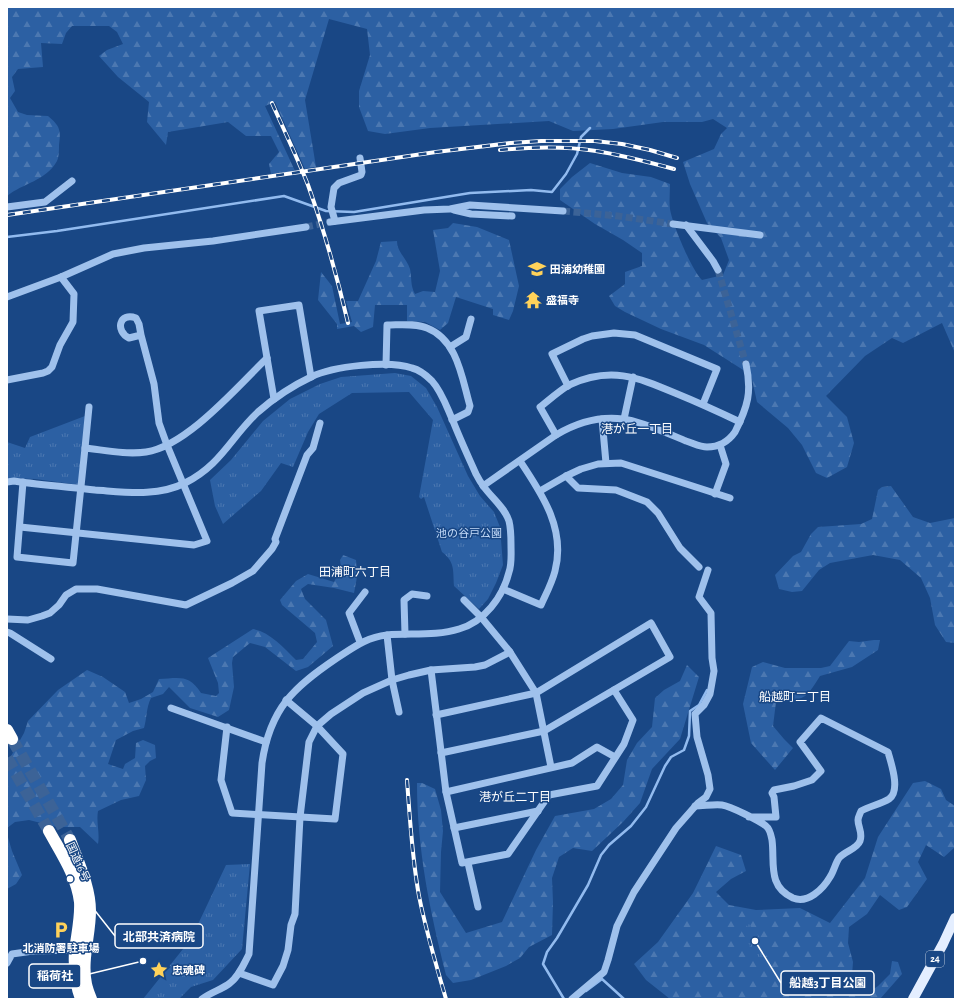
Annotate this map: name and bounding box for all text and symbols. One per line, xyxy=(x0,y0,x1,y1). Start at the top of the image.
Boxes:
school or university icon: 田浦幼稚園 xyxy=(527,259,547,279)
place label: 田浦幼稚園 xyxy=(550,263,605,275)
temple icon: 盛福寺 xyxy=(523,290,543,310)
place label: 盛福寺 xyxy=(546,294,579,306)
district label: 港が丘一丁目 xyxy=(601,422,673,435)
park label: 池の谷戸公園 xyxy=(436,527,502,539)
district label: 田浦町六丁目 xyxy=(319,565,391,578)
district label: 船越町二丁目 xyxy=(759,690,831,703)
district label: 港が丘二丁目 xyxy=(479,790,551,803)
street label: 国道16号 xyxy=(64,840,93,883)
parking icon: 北消防署駐車場 xyxy=(51,920,71,940)
callout: 北部共済病院 xyxy=(115,924,203,948)
text: 北部共済病院 xyxy=(123,930,195,943)
place label: 北消防署駐車場 xyxy=(23,942,100,954)
road number: 24 xyxy=(926,951,944,967)
place icon: 忠魂碑 xyxy=(149,960,169,980)
callout: 稲荷社 xyxy=(29,964,81,988)
place label: 忠魂碑 xyxy=(172,964,205,976)
text: 稲荷社 xyxy=(37,969,73,982)
callout: 船越3丁目公園 xyxy=(781,971,874,995)
text: 船越3丁目公園 xyxy=(789,976,867,989)

